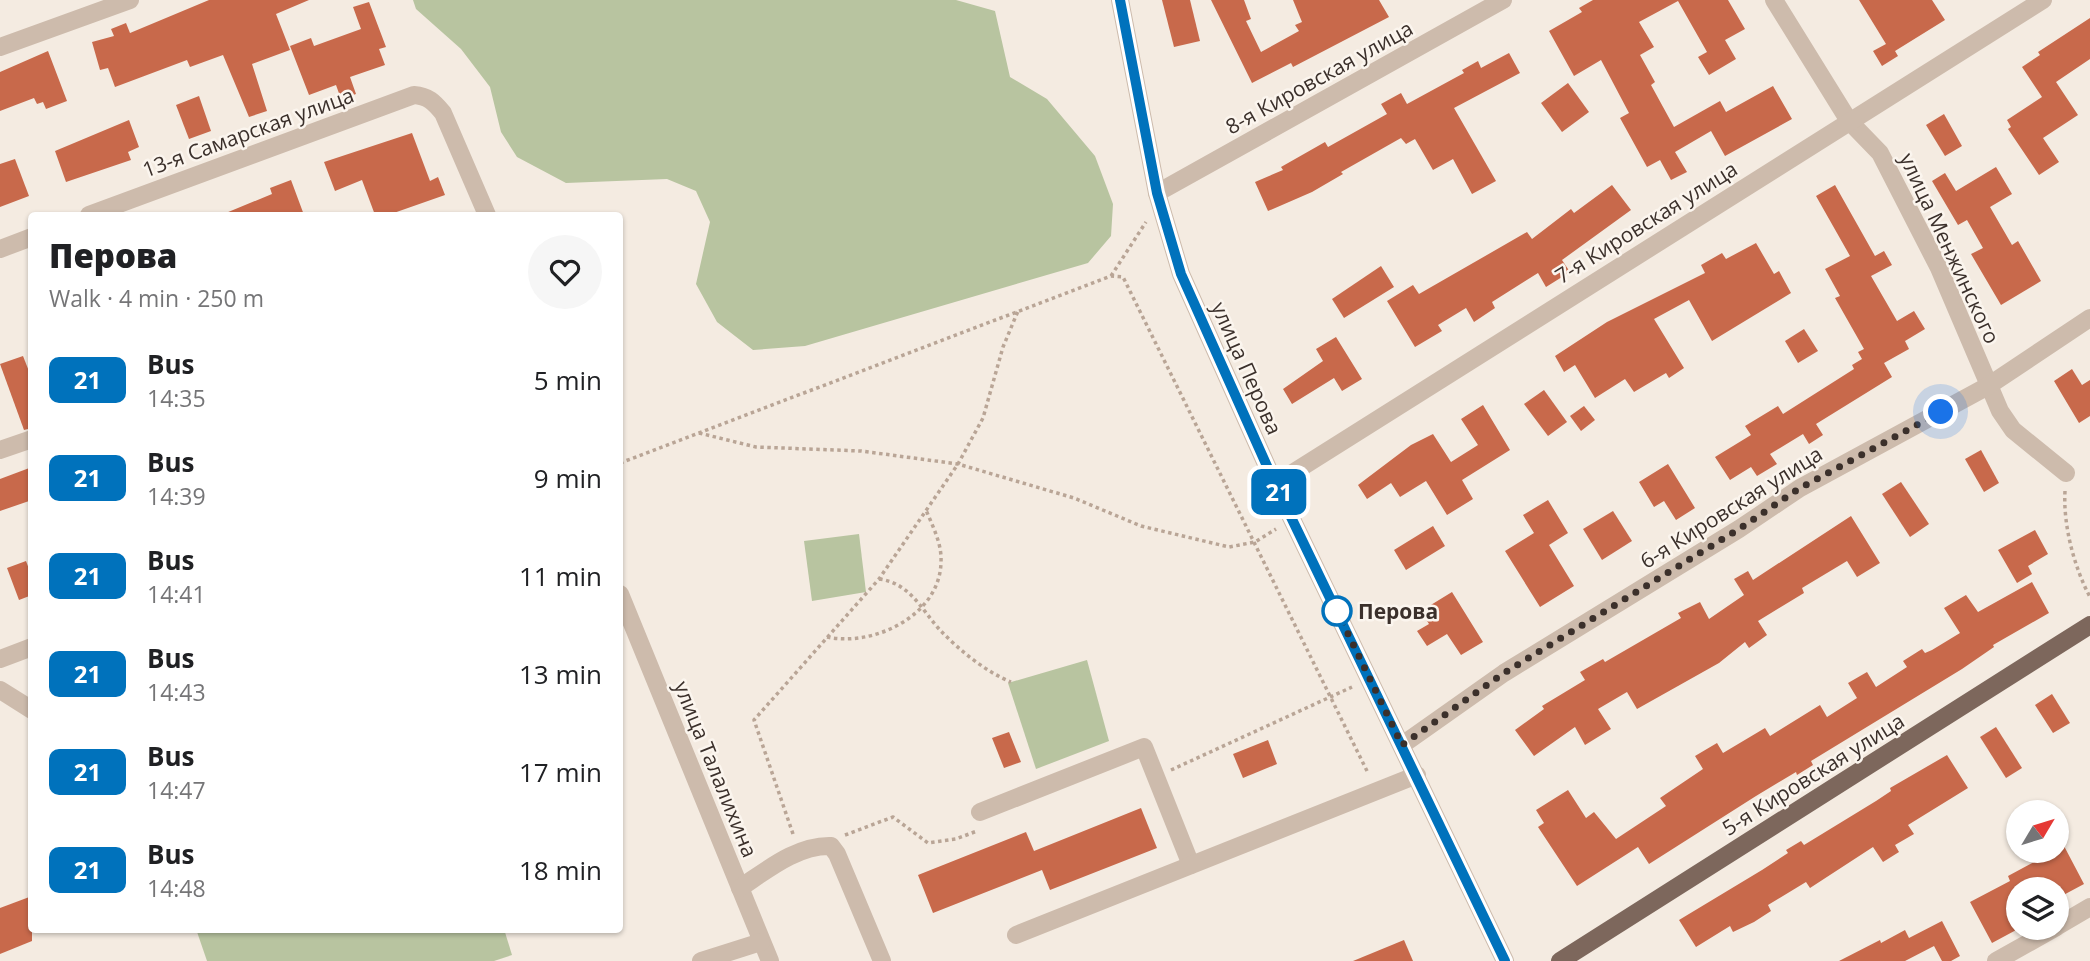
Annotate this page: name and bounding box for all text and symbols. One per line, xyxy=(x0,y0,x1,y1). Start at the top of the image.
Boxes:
street label: 8-я Кировская улица xyxy=(1220,14,1418,140)
street label: 13-я Самарская улица xyxy=(138,81,358,183)
street label: улица Менжинского xyxy=(1893,148,2007,348)
street label: 7-я Кировская улица xyxy=(1550,155,1742,289)
text: Перова xyxy=(49,233,177,278)
button: heart xyxy=(528,235,602,309)
text: Walk · 4 min · 250 m xyxy=(49,282,264,314)
street label: улица Перова xyxy=(1205,297,1289,439)
text: Bus xyxy=(147,346,194,382)
text: 5 min xyxy=(534,362,602,398)
text: 21 xyxy=(74,363,101,396)
text: 14:35 xyxy=(147,382,206,414)
your location xyxy=(1923,394,1958,429)
street label: 6-я Кировская улица xyxy=(1635,440,1827,574)
text: Bus xyxy=(147,444,194,480)
text: 9 min xyxy=(534,460,602,496)
text: 21 xyxy=(74,461,101,494)
line badge: 21 xyxy=(1248,469,1310,515)
text: 21 xyxy=(1265,475,1293,508)
text: 14:39 xyxy=(147,480,206,512)
text: Bus xyxy=(147,542,194,578)
text: 11 min xyxy=(519,558,602,594)
text: 21 xyxy=(74,559,101,592)
text: 14:41 xyxy=(147,578,206,610)
marker: Перова xyxy=(1322,596,1352,626)
place label: Перова xyxy=(1358,597,1438,625)
text: Bus xyxy=(147,640,194,676)
text: 13 min xyxy=(519,656,602,692)
text: 21 xyxy=(74,657,101,690)
text: 14:43 xyxy=(147,676,206,708)
street label: улица Талалихина xyxy=(668,677,764,861)
street label: 5-я Кировская улица xyxy=(1717,707,1909,841)
text: Bus xyxy=(147,738,194,774)
text: 17 min xyxy=(519,754,602,790)
text: 21 xyxy=(74,755,101,788)
text: 14:47 xyxy=(147,774,206,806)
north arrow xyxy=(2006,800,2068,863)
map controls xyxy=(2006,800,2069,940)
text: Bus xyxy=(147,836,194,872)
text: 18 min xyxy=(519,852,602,888)
text: 21 xyxy=(74,853,101,886)
text: 14:48 xyxy=(147,872,206,904)
button: layers xyxy=(2006,877,2069,940)

